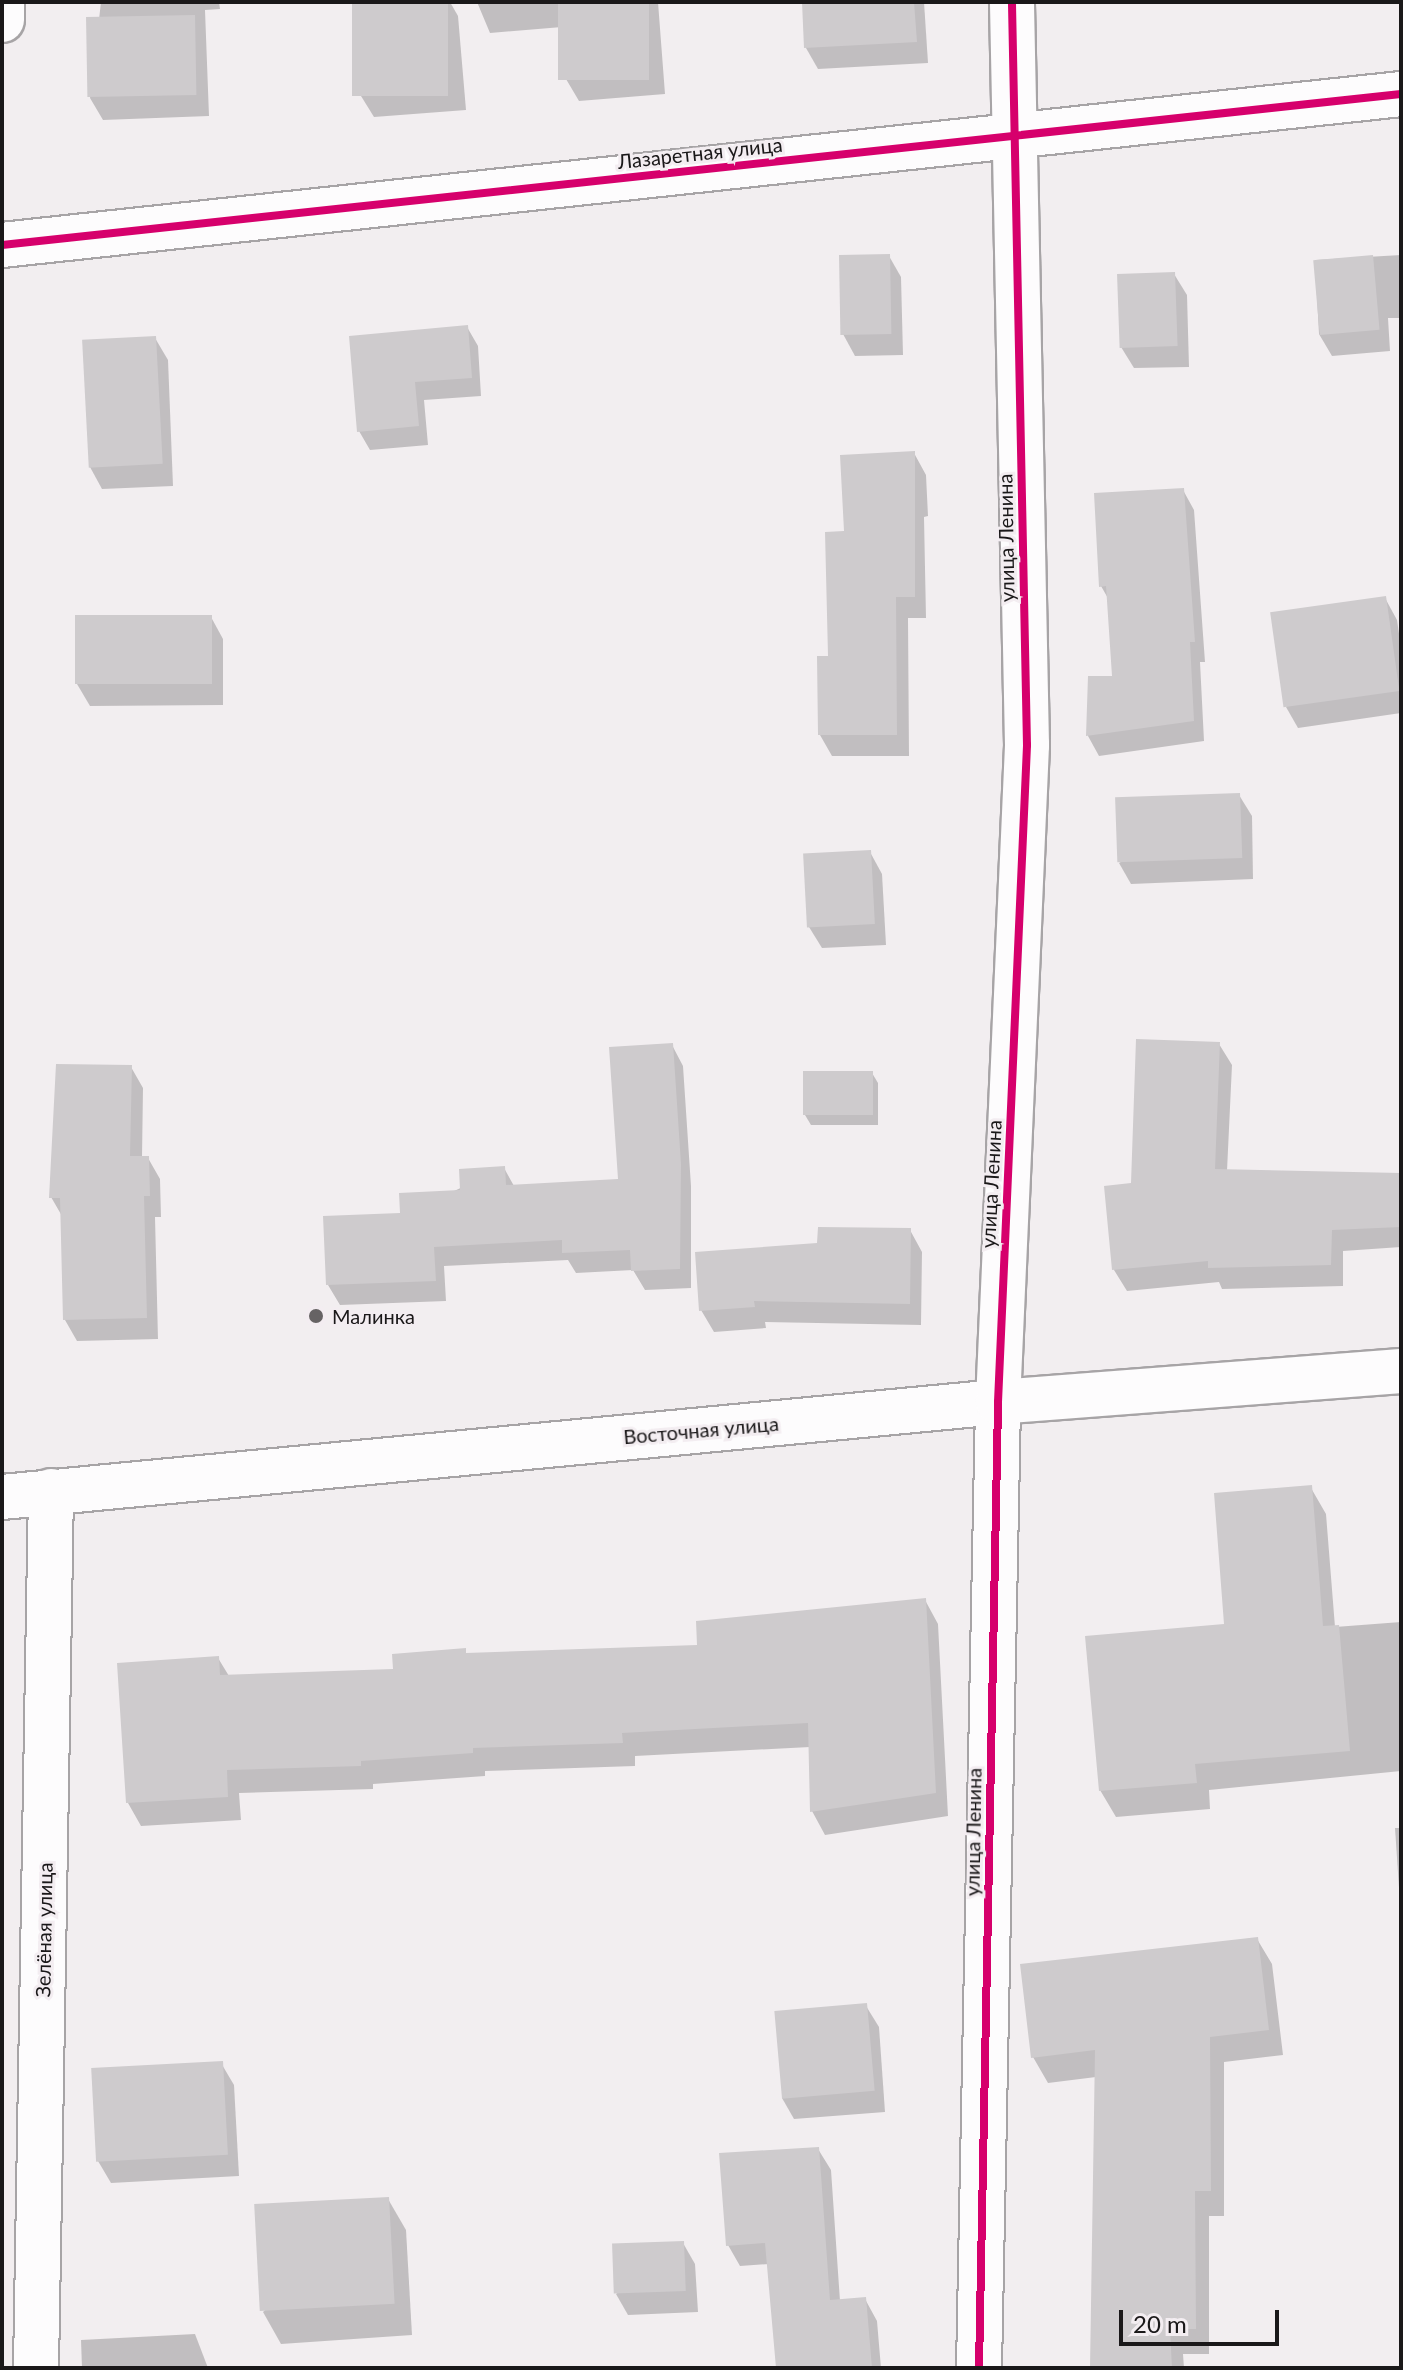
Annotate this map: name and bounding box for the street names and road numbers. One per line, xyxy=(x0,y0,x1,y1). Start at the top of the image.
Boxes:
street label: Лазаретная улица xyxy=(616,132,784,174)
street label: улица Ленина xyxy=(993,474,1019,602)
street label: улица Ленина xyxy=(976,1119,1006,1249)
street label: Восточная улица xyxy=(622,1411,780,1449)
street label: улица Ленина xyxy=(960,1768,986,1896)
street label: Зелёная улица xyxy=(31,1862,57,1998)

